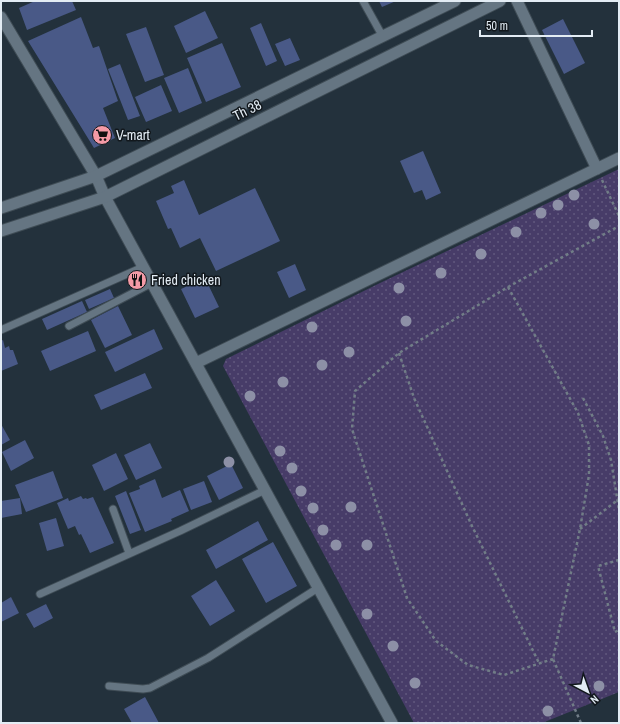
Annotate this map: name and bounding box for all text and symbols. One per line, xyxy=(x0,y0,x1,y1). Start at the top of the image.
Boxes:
scale bar xyxy=(480,12,592,38)
text: 50 m xyxy=(486,18,508,34)
street label: Th 38 xyxy=(230,95,264,125)
supermarket icon: V-mart xyxy=(91,124,113,146)
place label: V-mart xyxy=(116,126,150,144)
restaurant icon: Fried chicken xyxy=(126,269,148,291)
place label: Fried chicken xyxy=(151,271,221,289)
north arrow xyxy=(568,672,608,712)
text: N xyxy=(588,692,602,707)

